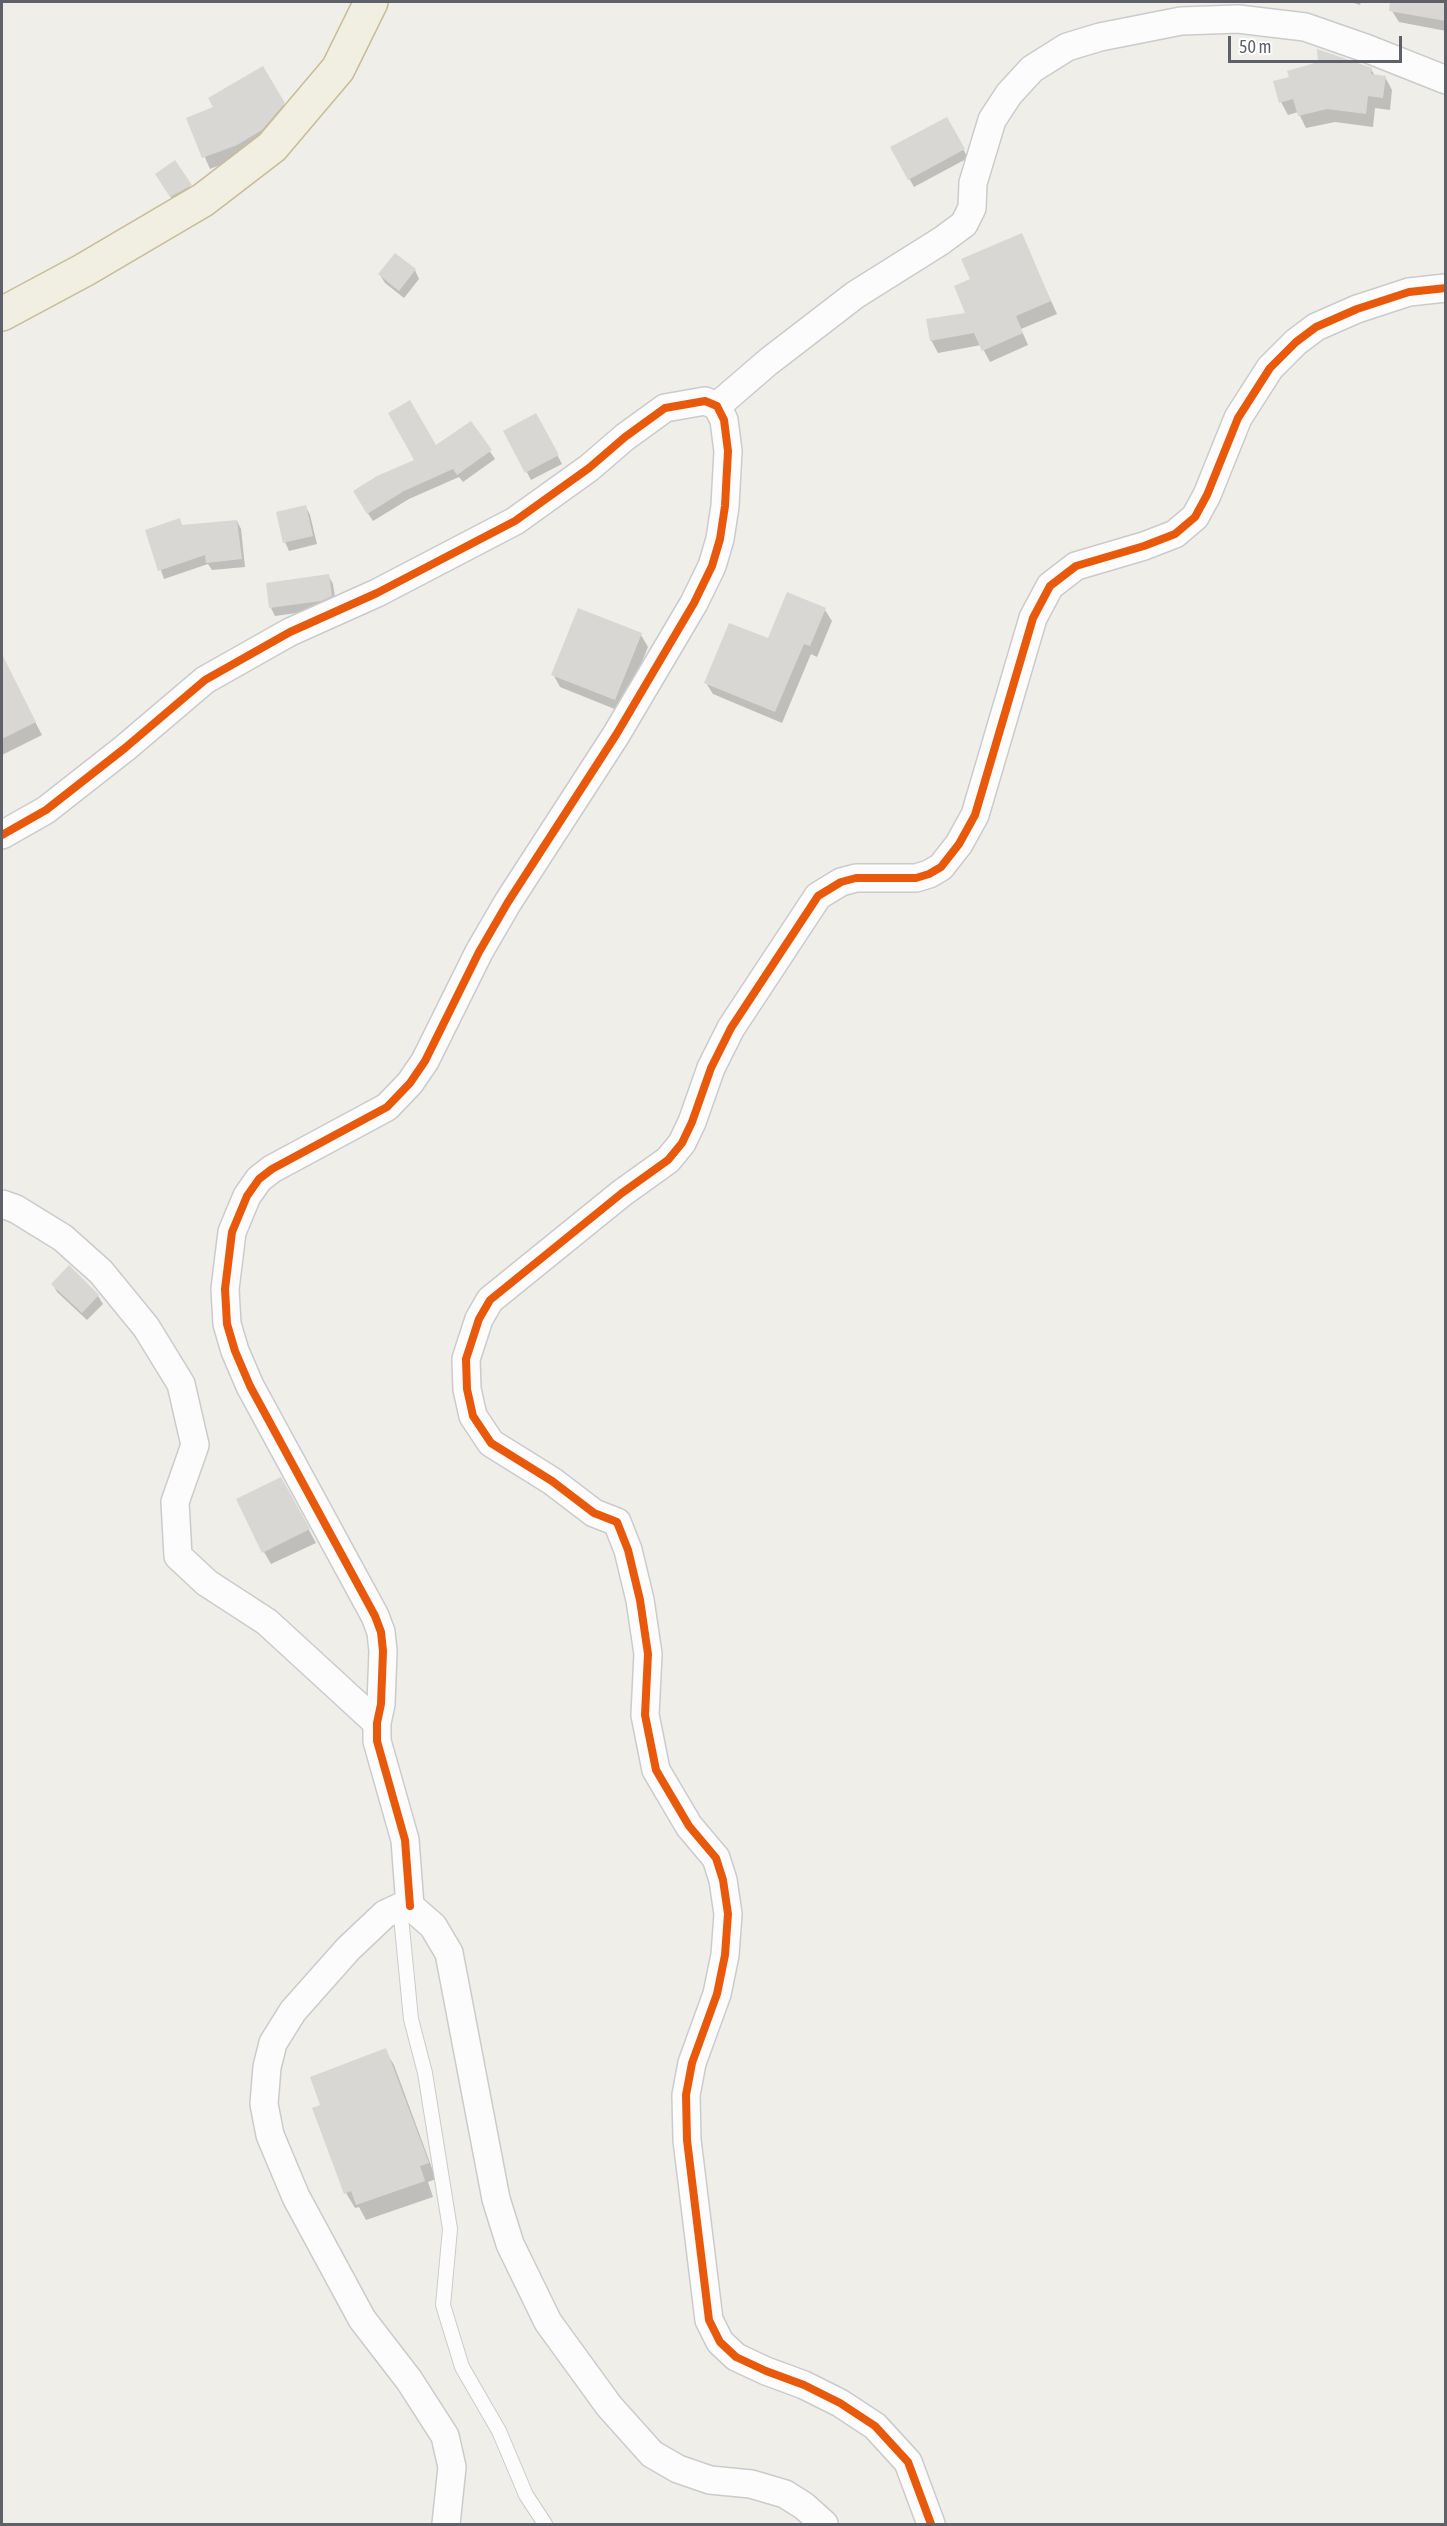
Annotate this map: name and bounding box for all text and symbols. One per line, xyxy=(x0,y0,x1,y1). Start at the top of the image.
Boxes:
scale bar xyxy=(1231,24,1405,62)
text: 50 m xyxy=(1239,36,1271,57)

